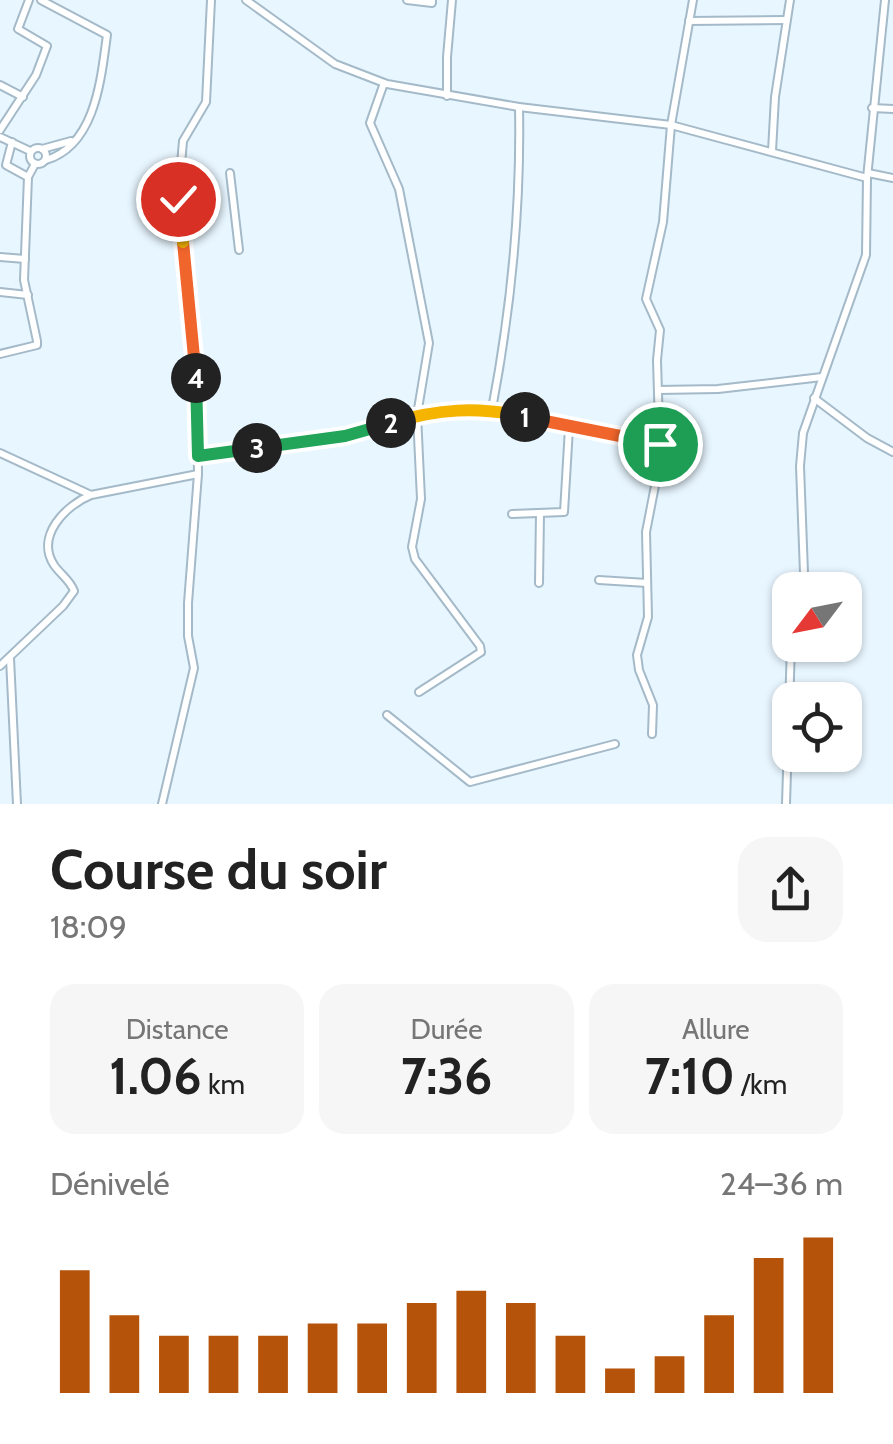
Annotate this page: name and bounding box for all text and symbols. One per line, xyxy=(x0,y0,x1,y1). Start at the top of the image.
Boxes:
pin xyxy=(136,157,221,242)
icon: check xyxy=(151,172,206,227)
pin: 4 xyxy=(171,353,221,403)
text: 4 xyxy=(187,361,205,395)
pin: 1 xyxy=(500,392,550,442)
pin: 2 xyxy=(366,398,416,448)
text: 1 xyxy=(520,400,530,434)
pin xyxy=(618,402,703,487)
text: 2 xyxy=(384,406,398,440)
icon: arrive xyxy=(633,417,688,472)
pin: 3 xyxy=(232,423,282,473)
text: 3 xyxy=(249,431,265,465)
north arrow xyxy=(772,572,862,662)
map controls xyxy=(772,572,862,772)
button: locate xyxy=(772,682,862,772)
text: Course du soir xyxy=(50,836,387,903)
button: share xyxy=(738,837,843,942)
text: 18:09 xyxy=(50,907,127,946)
text: Distance xyxy=(126,1012,229,1046)
text: Durée xyxy=(410,1012,483,1046)
text: Allure xyxy=(682,1012,750,1046)
text: 1.06 xyxy=(109,1046,202,1107)
text: 7:36 xyxy=(401,1046,492,1107)
text: 7:10 xyxy=(644,1046,735,1107)
text: km xyxy=(202,1067,245,1101)
text: /km xyxy=(735,1067,787,1101)
text: Dénivelé xyxy=(50,1164,170,1203)
text: 24–36 m xyxy=(720,1164,843,1203)

